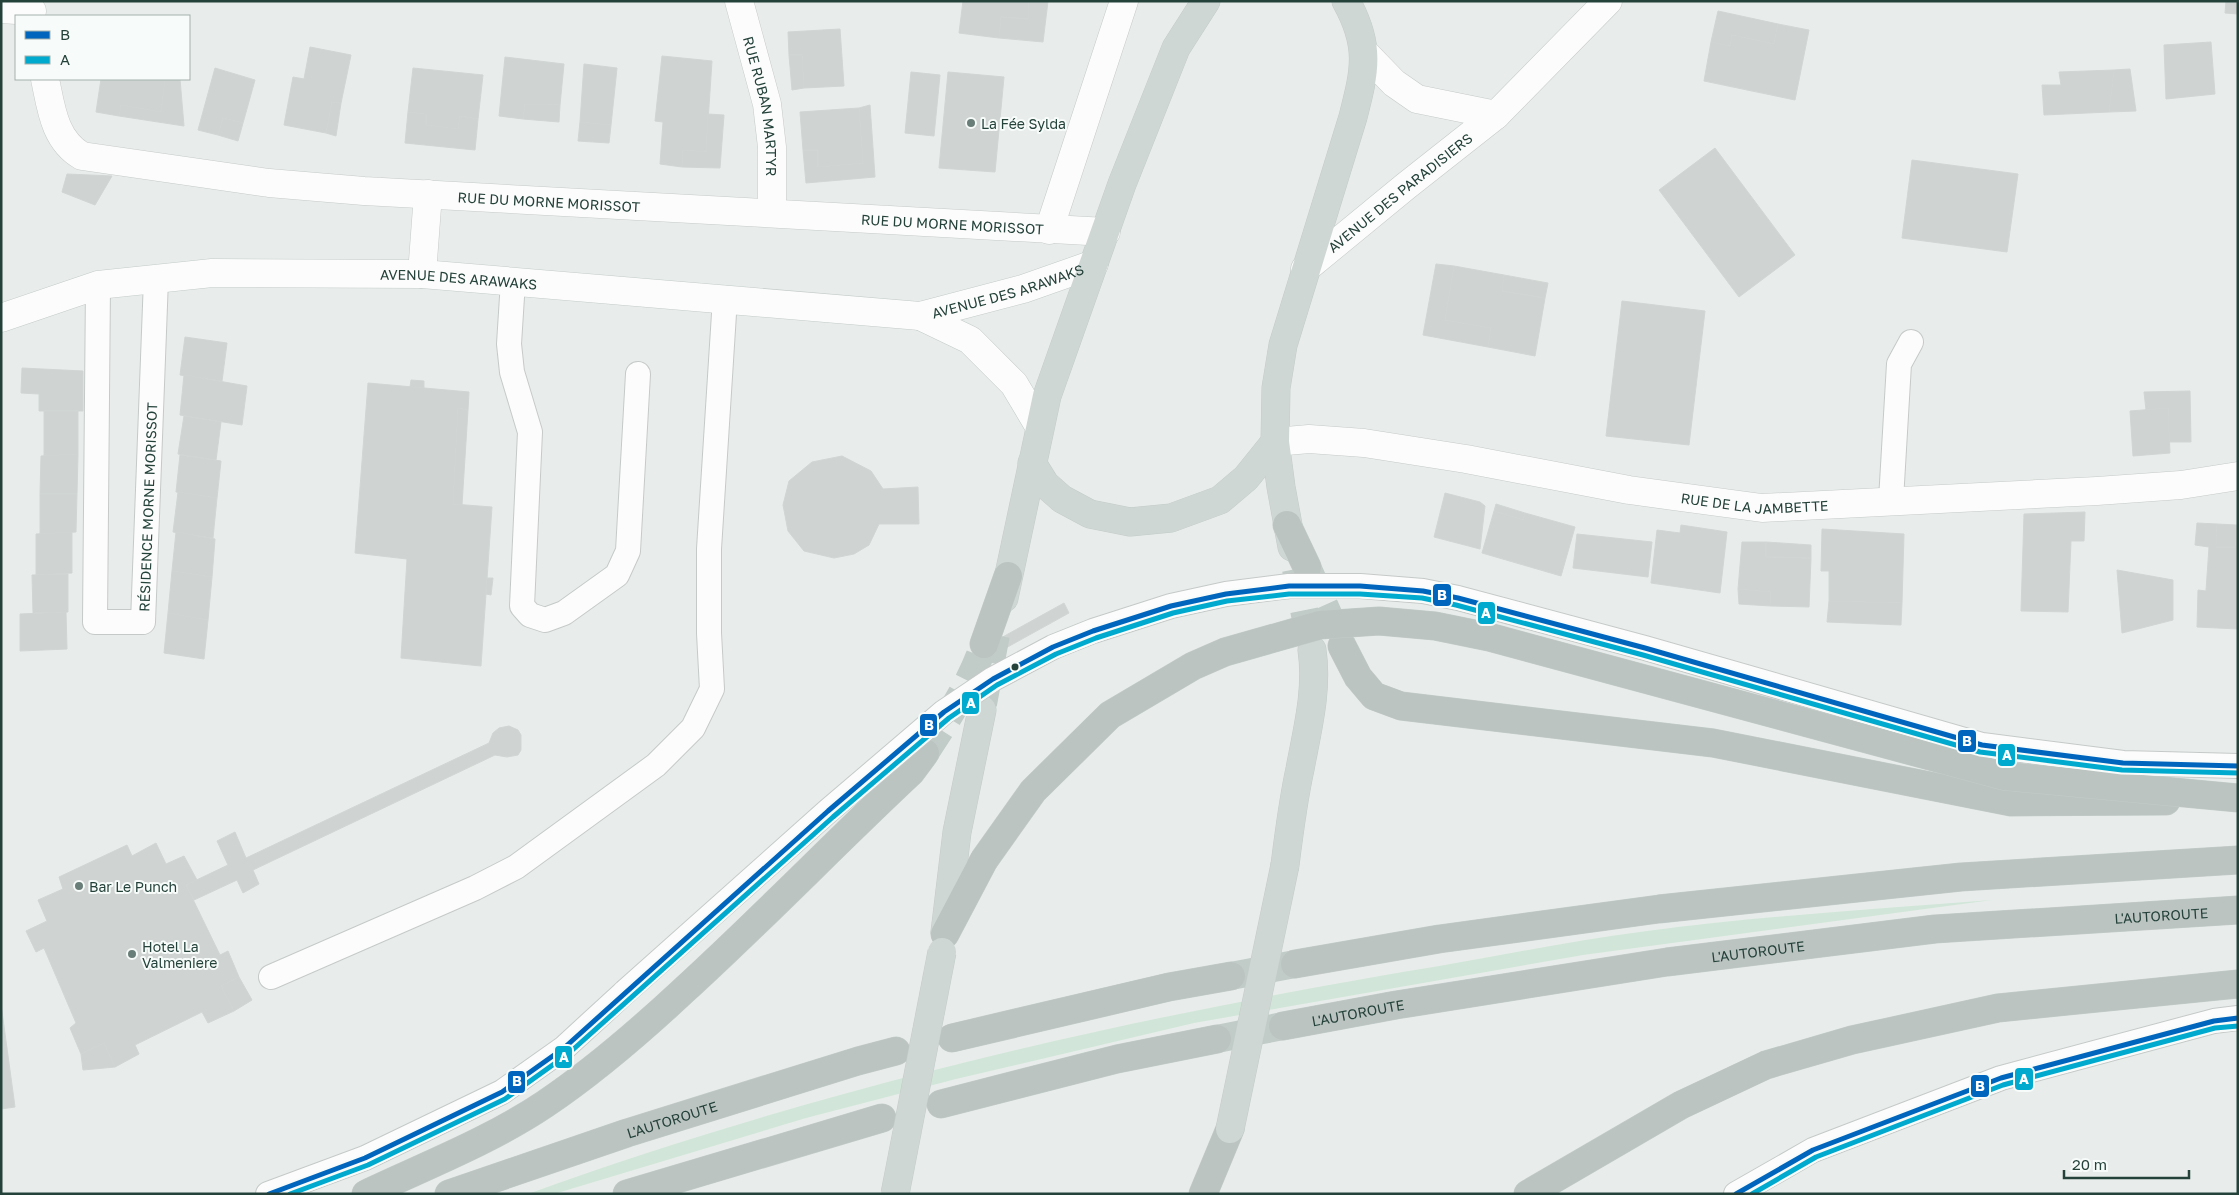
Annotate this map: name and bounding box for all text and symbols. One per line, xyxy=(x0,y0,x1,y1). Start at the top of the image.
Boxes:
legend xyxy=(15,15,190,80)
text: B xyxy=(60,25,70,43)
street label: RUE RUBAN MARTYR xyxy=(740,34,781,176)
text: A xyxy=(60,50,70,68)
place label: La Fée Sylda xyxy=(981,115,1066,132)
marker: La Fée Sylda xyxy=(965,117,977,129)
street label: AVENUE DES PARADISIERS xyxy=(1324,129,1475,256)
street label: RUE DU MORNE MORISSOT xyxy=(457,188,641,215)
street label: RUE DU MORNE MORISSOT xyxy=(861,210,1045,237)
street label: AVENUE DES ARAWAKS xyxy=(930,260,1086,321)
street label: AVENUE DES ARAWAKS xyxy=(380,265,538,292)
street label: RÉSIDENCE MORNE MORISSOT xyxy=(135,402,160,612)
street label: RUE DE LA JAMBETTE xyxy=(1680,489,1829,516)
line badge: B xyxy=(1432,583,1452,607)
text: B xyxy=(1437,586,1447,603)
line badge: A xyxy=(1477,601,1496,625)
text: A xyxy=(1481,604,1491,621)
unlabelled marker xyxy=(1010,662,1020,672)
line badge: A xyxy=(961,691,980,715)
text: A xyxy=(966,694,976,711)
line badge: B xyxy=(919,713,938,737)
text: B xyxy=(924,716,934,733)
line badge: B xyxy=(1957,729,1977,753)
text: B xyxy=(1962,732,1972,749)
line badge: A xyxy=(1997,743,2016,767)
text: A xyxy=(2002,746,2012,763)
place label: Bar Le Punch xyxy=(89,878,177,895)
marker: Bar Le Punch xyxy=(73,880,85,892)
street label: L'AUTOROUTE xyxy=(2114,903,2209,926)
street label: L'AUTOROUTE xyxy=(1710,937,1806,965)
place label: Hotel La Valmeniere xyxy=(142,938,217,971)
marker: Hotel La Valmeniere xyxy=(126,948,138,960)
street label: L'AUTOROUTE xyxy=(1310,995,1405,1029)
line badge: A xyxy=(554,1045,573,1069)
text: A xyxy=(559,1048,569,1065)
line badge: A xyxy=(2014,1067,2034,1091)
line badge: B xyxy=(507,1070,526,1094)
text: A xyxy=(2019,1070,2029,1087)
text: B xyxy=(512,1072,522,1089)
line badge: B xyxy=(1970,1074,1990,1098)
text: B xyxy=(1975,1077,1985,1094)
street label: L'AUTOROUTE xyxy=(624,1097,719,1141)
scale bar xyxy=(2064,1148,2189,1180)
text: 20 m xyxy=(2072,1155,2107,1173)

